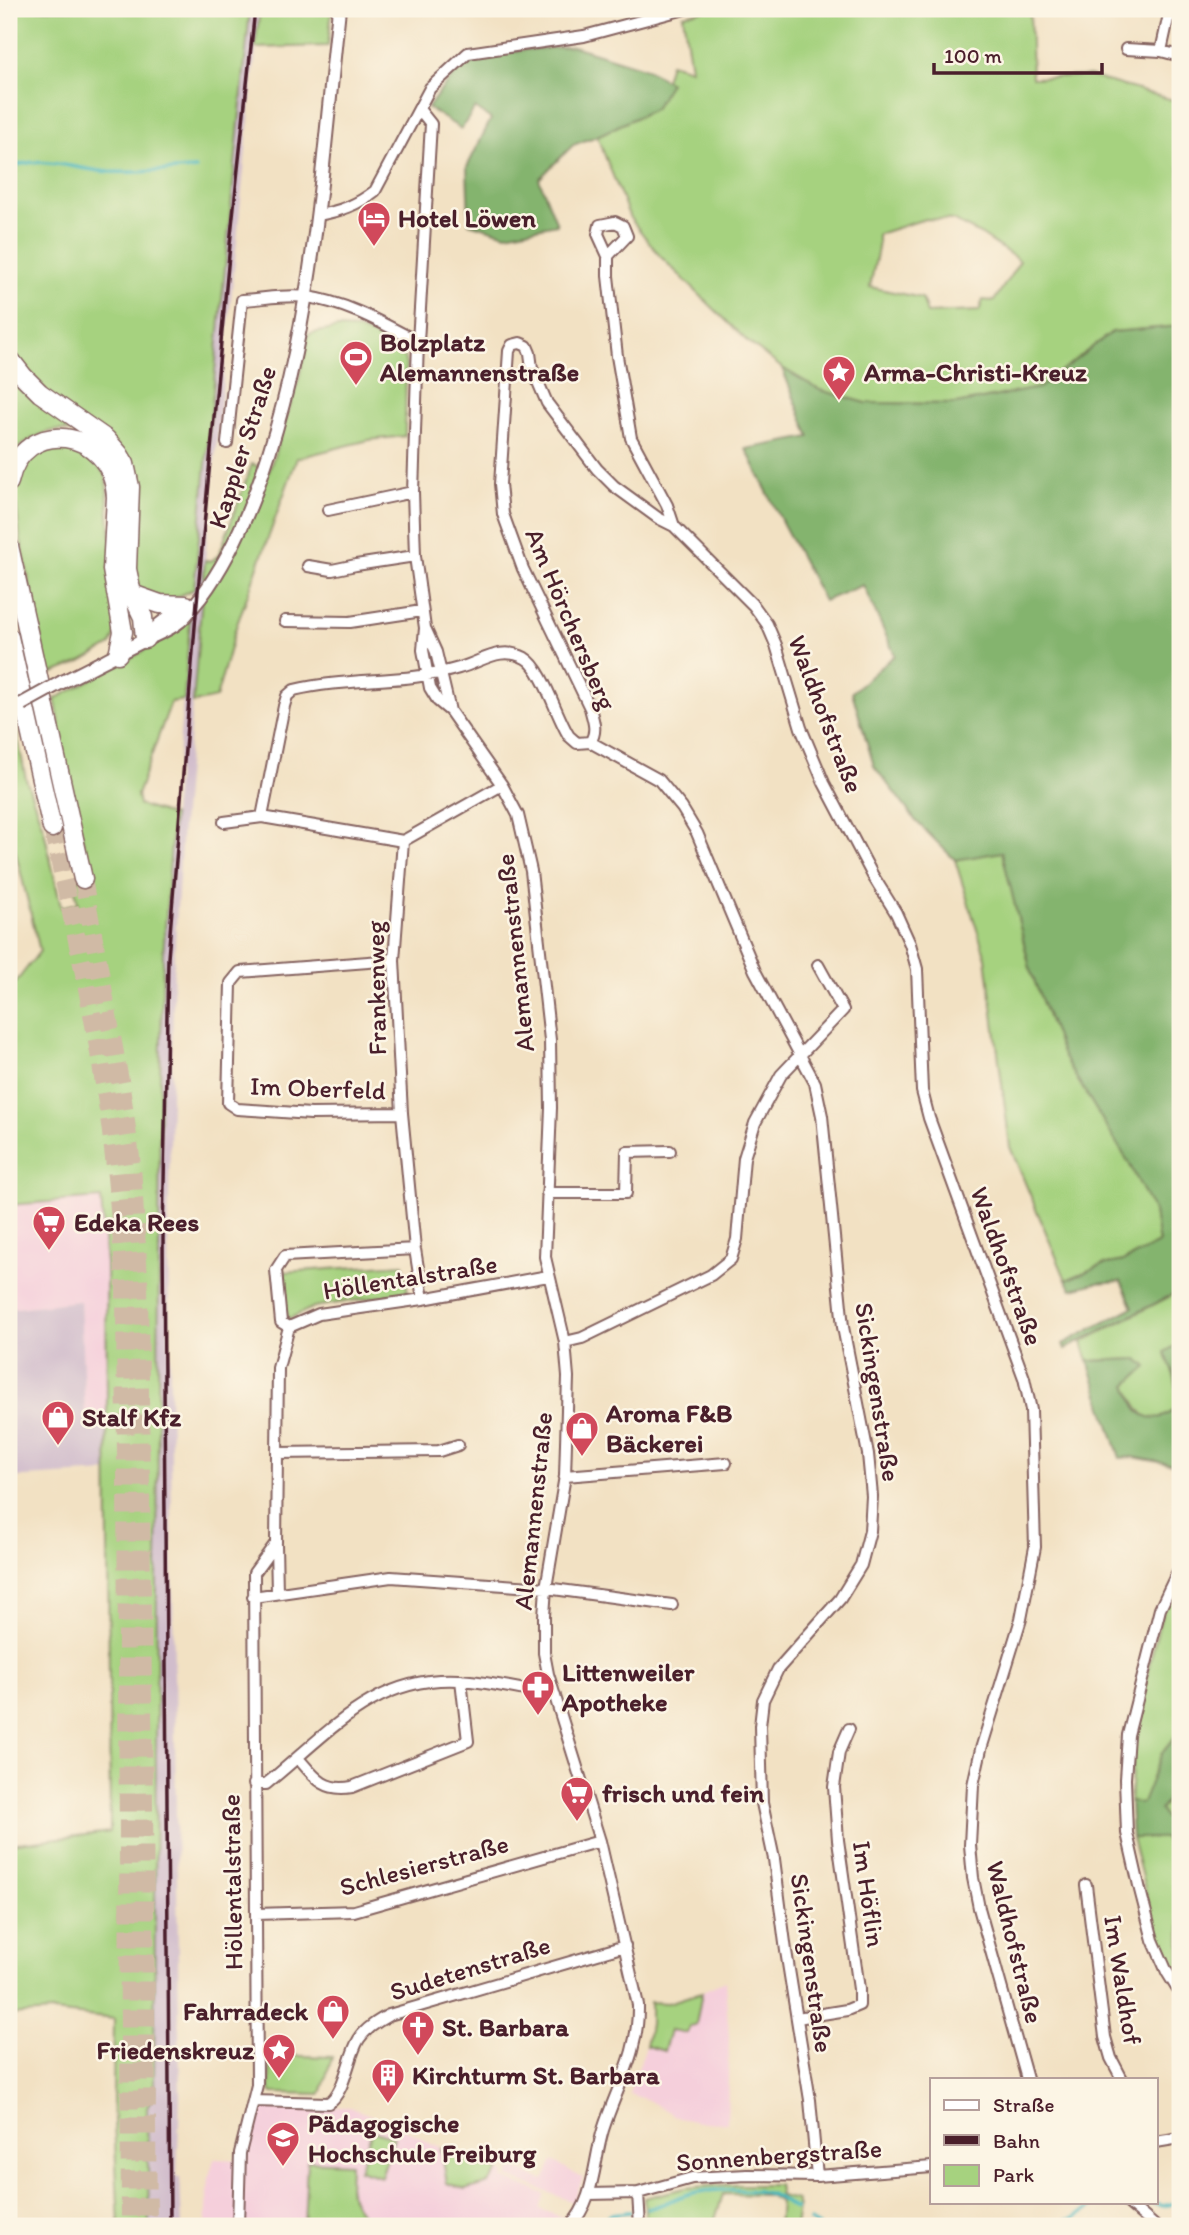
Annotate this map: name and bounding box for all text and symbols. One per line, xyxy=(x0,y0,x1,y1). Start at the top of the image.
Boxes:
scale bar xyxy=(934,32,1102,76)
text: 100 m xyxy=(944,43,1002,68)
hotel icon: Hotel Löwen xyxy=(355,199,393,248)
place label: Hotel Löwen xyxy=(398,202,536,234)
place label: Bolzplatz Alemannenstraße xyxy=(379,326,579,388)
sports icon: Bolzplatz Alemannenstraße xyxy=(337,338,375,387)
place icon: Arma-Christi-Kreuz xyxy=(820,353,858,402)
place label: Arma-Christi-Kreuz xyxy=(863,356,1087,388)
street label: Kappler Straße xyxy=(201,362,283,532)
street label: Am Hörchersberg xyxy=(518,523,624,715)
street label: Waldhofstraße xyxy=(781,631,871,797)
street label: Alemannenstraße xyxy=(489,852,541,1054)
street label: Frankenweg xyxy=(359,920,393,1056)
street label: Im Oberfeld xyxy=(249,1070,387,1106)
street label: Waldhofstraße xyxy=(963,1182,1051,1350)
supermarket icon: Edeka Rees xyxy=(30,1203,68,1252)
place label: Edeka Rees xyxy=(74,1206,200,1238)
street label: Höllentalstraße xyxy=(320,1247,500,1307)
street label: Sickingenstraße xyxy=(848,1300,908,1484)
place label: Aroma F&B Bäckerei xyxy=(605,1397,732,1459)
shop icon: Stalf Kfz xyxy=(39,1398,77,1447)
place label: Stalf Kfz xyxy=(82,1401,181,1433)
shop icon: Aroma F&B Bäckerei xyxy=(563,1409,601,1458)
street label: Alemannenstraße xyxy=(507,1410,559,1612)
place label: Littenweiler Apotheke xyxy=(561,1656,695,1718)
pharmacy icon: Littenweiler Apotheke xyxy=(519,1668,557,1717)
supermarket icon: frisch und fein xyxy=(558,1774,596,1823)
place label: frisch und fein xyxy=(602,1777,764,1809)
street label: Höllentalstraße xyxy=(214,1794,250,1970)
street label: Schlesierstraße xyxy=(336,1827,512,1903)
street label: Im Höflin xyxy=(846,1839,892,1950)
street label: Waldhofstraße xyxy=(979,1857,1051,2027)
street label: Sickingenstraße xyxy=(784,1871,840,2055)
street label: Im Waldhof xyxy=(1097,1913,1149,2047)
street label: Sudetenstraße xyxy=(386,1928,554,2008)
shop icon: Fahrradeck xyxy=(314,1992,352,2041)
place label: Fahrradeck xyxy=(183,1995,309,2027)
church icon: St. Barbara xyxy=(399,2008,437,2057)
place label: St. Barbara xyxy=(442,2011,569,2043)
place icon: Friedenskreuz xyxy=(260,2031,298,2080)
place label: Friedenskreuz xyxy=(97,2034,255,2066)
building icon: Kirchturm St. Barbara xyxy=(369,2056,407,2105)
place label: Kirchturm St. Barbara xyxy=(412,2059,660,2091)
legend xyxy=(930,2078,1158,2204)
text: Straße xyxy=(993,2092,1054,2117)
place label: Pädagogische Hochschule Freiburg xyxy=(308,2107,537,2169)
school or university icon: Pädagogische Hochschule Freiburg xyxy=(264,2119,302,2168)
text: Bahn xyxy=(993,2128,1040,2153)
street label: Sonnenbergstraße xyxy=(675,2132,883,2178)
text: Park xyxy=(993,2162,1035,2187)

